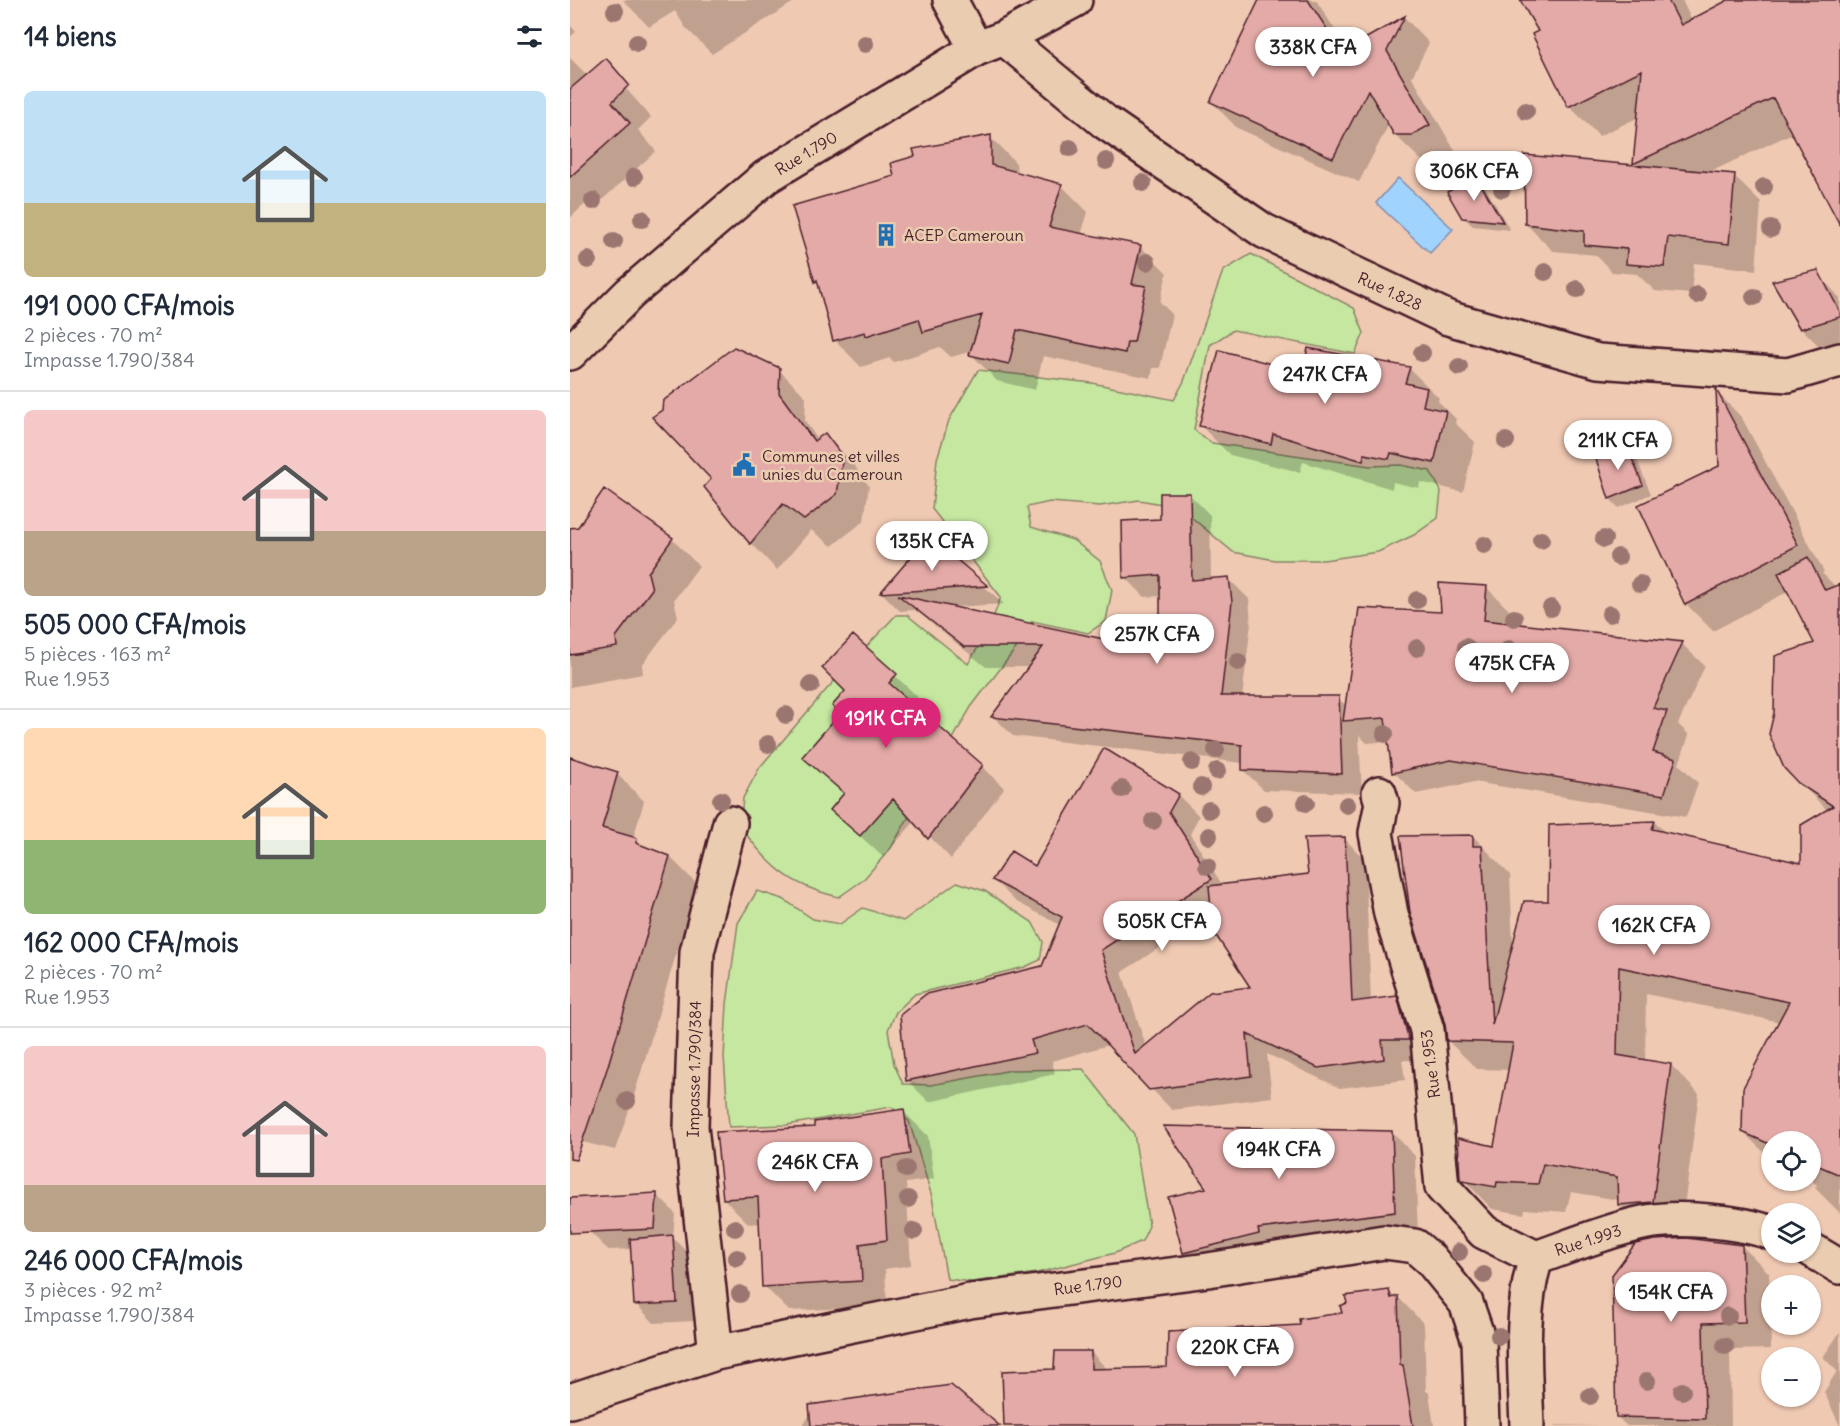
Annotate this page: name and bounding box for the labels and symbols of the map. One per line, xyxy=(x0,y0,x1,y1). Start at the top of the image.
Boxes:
pin: 338K CFA xyxy=(1251,27,1375,78)
street label: Rue 1.790 xyxy=(771,127,841,179)
pin: 306K CFA xyxy=(1412,151,1536,202)
building icon: ACEP Cameroun xyxy=(873,222,899,248)
place label: ACEP Cameroun xyxy=(904,225,1024,245)
street label: Rue 1.828 xyxy=(1355,267,1425,315)
pin: 247K CFA xyxy=(1263,354,1387,405)
pin: 211K CFA xyxy=(1556,420,1680,471)
place label: Communes et villes unies du Cameroun xyxy=(762,446,903,484)
public building icon: Communes et villes unies du Cameroun xyxy=(731,452,757,478)
pin: 135K CFA xyxy=(870,521,994,572)
pin: 257K CFA xyxy=(1095,614,1219,665)
pin: 475K CFA xyxy=(1450,643,1574,694)
pin: 191K CFA xyxy=(824,698,948,749)
pin: 505K CFA xyxy=(1100,901,1224,952)
pin: 162K CFA xyxy=(1592,905,1716,956)
street label: Impasse 1.790/384 xyxy=(683,1001,705,1137)
street label: Rue 1.953 xyxy=(1416,1029,1444,1099)
pin: 194K CFA xyxy=(1217,1129,1341,1180)
pin: 246K CFA xyxy=(753,1142,877,1193)
street label: Rue 1.993 xyxy=(1552,1220,1624,1260)
street label: Rue 1.790 xyxy=(1053,1271,1123,1299)
pin: 154K CFA xyxy=(1609,1272,1733,1323)
pin: 220K CFA xyxy=(1173,1327,1297,1378)

